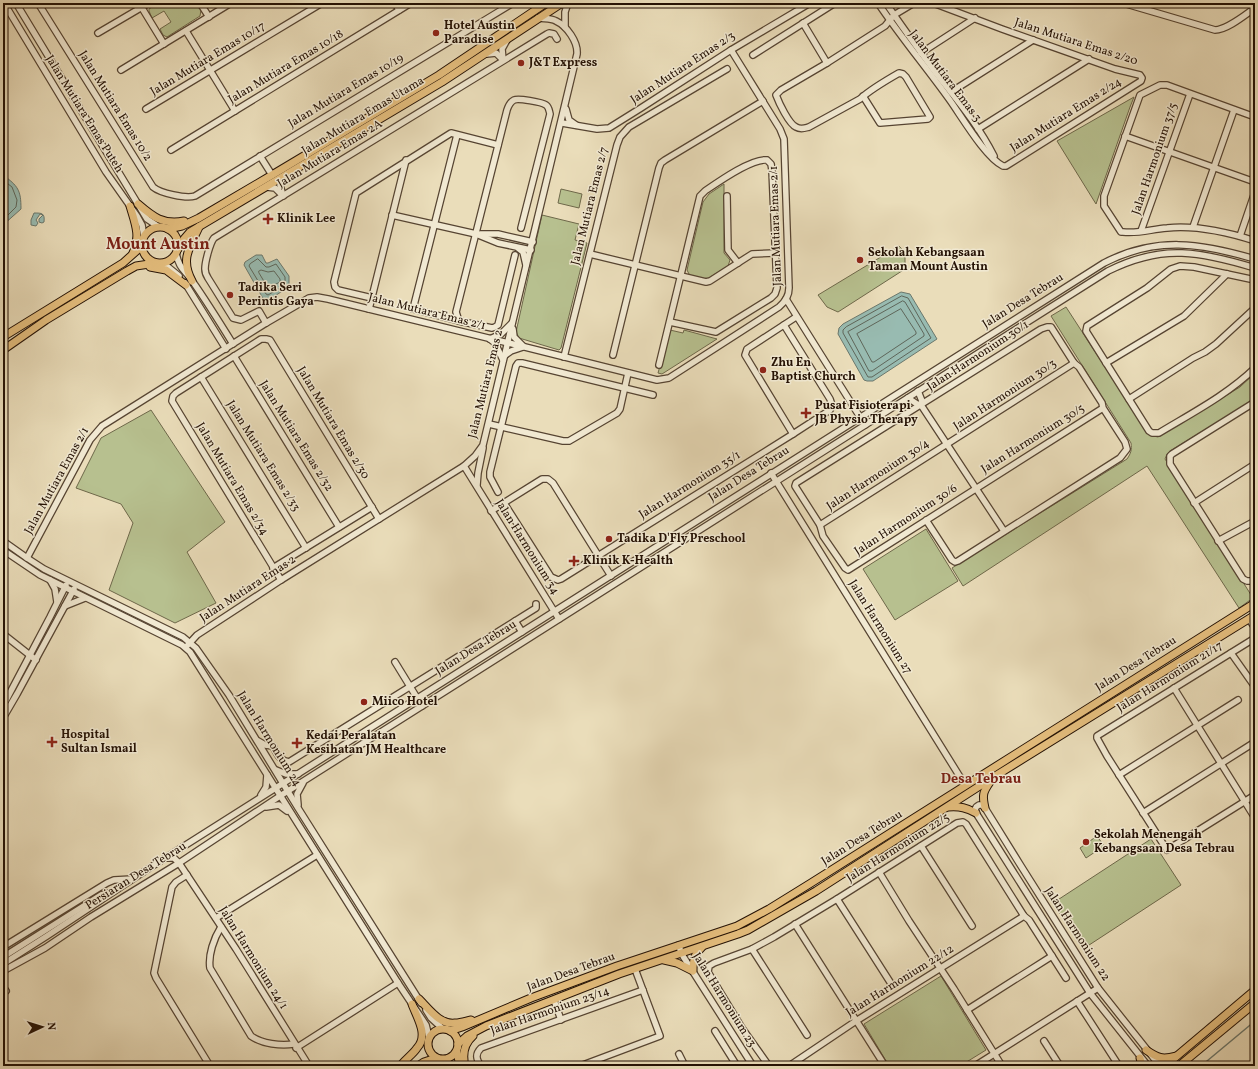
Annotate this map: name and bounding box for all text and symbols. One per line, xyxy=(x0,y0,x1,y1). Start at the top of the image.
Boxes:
street label: Jalan Mutiara Emas 2/20 xyxy=(1012,14,1140,70)
street label: Jalan Mutiara Emas 10/17 xyxy=(147,18,269,100)
place label: Hotel Austin Paradise xyxy=(444,18,515,48)
street label: Jalan Mutiara Emas 10/18 xyxy=(225,26,347,108)
street label: Jalan Mutiara Emas 3 xyxy=(905,27,985,125)
marker: Hotel Austin Paradise xyxy=(431,28,441,38)
street label: Jalan Mutiara Emas 2/3 xyxy=(628,28,738,108)
street label: Jalan Mutiara Emas 10/2 xyxy=(74,48,156,164)
street label: Jalan Mutiara Emas 10/19 xyxy=(285,50,407,132)
street label: Jalan Mutiara Emas Puteh xyxy=(41,52,127,176)
place label: J&T Express xyxy=(528,55,598,71)
marker: J&T Express xyxy=(516,58,526,68)
street label: Jalan Mutiara Emas Utama xyxy=(299,73,427,159)
street label: Jalan Mutiara Emas 2/24 xyxy=(1007,74,1125,156)
street label: Jalan Harmonium 37/5 xyxy=(1128,101,1182,217)
street label: Jalan Mutiara Emas 2A xyxy=(274,116,386,192)
street label: Jalan Mutiara Emas 2/7 xyxy=(568,145,613,267)
street label: Jalan Mutiara Emas 2/1 xyxy=(766,166,786,286)
place label: Klinik Lee xyxy=(277,211,335,227)
marker: Klinik Lee xyxy=(262,213,274,225)
district label: Mount Austin xyxy=(106,234,210,256)
place label: Sekolah Kebangsaan Taman Mount Austin xyxy=(868,245,988,275)
marker: Sekolah Kebangsaan Taman Mount Austin xyxy=(855,255,865,265)
street label: Jalan Desa Tebrau xyxy=(979,269,1067,332)
place label: Tadika Seri Perintis Gaya xyxy=(238,280,314,310)
marker: Tadika Seri Perintis Gaya xyxy=(225,290,235,300)
street label: Jalan Mutiara Emas 2/1 xyxy=(367,290,487,334)
street label: Jalan Harmonium 30/1 xyxy=(924,317,1032,395)
street label: Jalan Mutiara Emas 2 xyxy=(465,328,507,440)
place label: Zhu En Baptist Church xyxy=(771,355,856,385)
street label: Jalan Harmonium 30/3 xyxy=(950,356,1060,434)
street label: Jalan Mutiara Emas 2/30 xyxy=(293,364,373,482)
marker: Zhu En Baptist Church xyxy=(758,365,768,375)
street label: Jalan Mutiara Emas 2/32 xyxy=(255,377,337,495)
street label: Jalan Mutiara Emas 2/33 xyxy=(222,397,304,515)
place label: Pusat Fisioterapi JB Physio Therapy xyxy=(814,398,918,428)
street label: Jalan Harmonium 30/5 xyxy=(978,401,1088,477)
marker: Pusat Fisioterapi JB Physio Therapy xyxy=(800,407,812,419)
street label: Jalan Mutiara Emas 2/34 xyxy=(192,420,272,538)
street label: Jalan Mutiara Emas 2/1 xyxy=(21,424,93,538)
street label: Jalan Harmonium 30/4 xyxy=(823,436,933,514)
street label: Jalan Desa Tebrau xyxy=(705,442,793,505)
street label: Jalan Harmonium 35/1 xyxy=(636,447,744,523)
street label: Jalan Harmonium 30/6 xyxy=(851,481,961,559)
street label: Jalan Harmonium 34 xyxy=(491,496,563,598)
place label: Tadika D'Fly Preschool xyxy=(617,531,746,547)
marker: Tadika D'Fly Preschool xyxy=(604,534,614,544)
street label: Jalan Mutiara Emas 2 xyxy=(197,552,299,626)
place label: Klinik K-Health xyxy=(583,553,673,569)
marker: Klinik K-Health xyxy=(568,555,580,567)
street label: Jalan Harmonium 27 xyxy=(844,577,916,677)
street label: Jalan Desa Tebrau xyxy=(432,616,520,679)
street label: Jalan Desa Tebrau xyxy=(1092,632,1180,695)
street label: Jalan Harmonium 21/17 xyxy=(1114,638,1226,716)
street label: Jalan Harmonium 24 xyxy=(233,688,305,790)
place label: Miico Hotel xyxy=(372,694,438,710)
marker: Miico Hotel xyxy=(359,697,369,707)
place label: Hospital Sultan Ismail xyxy=(61,727,137,757)
place label: Kedai Peralatan Kesihatan JM Healthcare xyxy=(306,728,446,758)
marker: Hospital Sultan Ismail xyxy=(46,736,58,748)
marker: Kedai Peralatan Kesihatan JM Healthcare xyxy=(291,737,303,749)
district label: Desa Tebrau xyxy=(941,770,1022,789)
street label: Jalan Desa Tebrau xyxy=(818,806,906,869)
street label: Jalan Harmonium 22/5 xyxy=(843,810,953,886)
place label: Sekolah Menengah Kebangsaan Desa Tebrau xyxy=(1094,827,1235,857)
marker: Sekolah Menengah Kebangsaan Desa Tebrau xyxy=(1081,837,1091,847)
street label: Persiaran Desa Tebrau xyxy=(82,838,190,914)
street label: Jalan Harmonium 22 xyxy=(1040,884,1114,984)
street label: Jalan Harmonium 24/1 xyxy=(215,903,291,1013)
street label: Jalan Harmonium 22/12 xyxy=(843,941,957,1021)
street label: Jalan Desa Tebrau xyxy=(525,949,618,995)
street label: Jalan Harmonium 23 xyxy=(688,950,760,1050)
street label: Jalan Harmonium 23/14 xyxy=(488,983,612,1039)
north arrow xyxy=(22,1007,62,1047)
text: N xyxy=(43,1022,58,1031)

